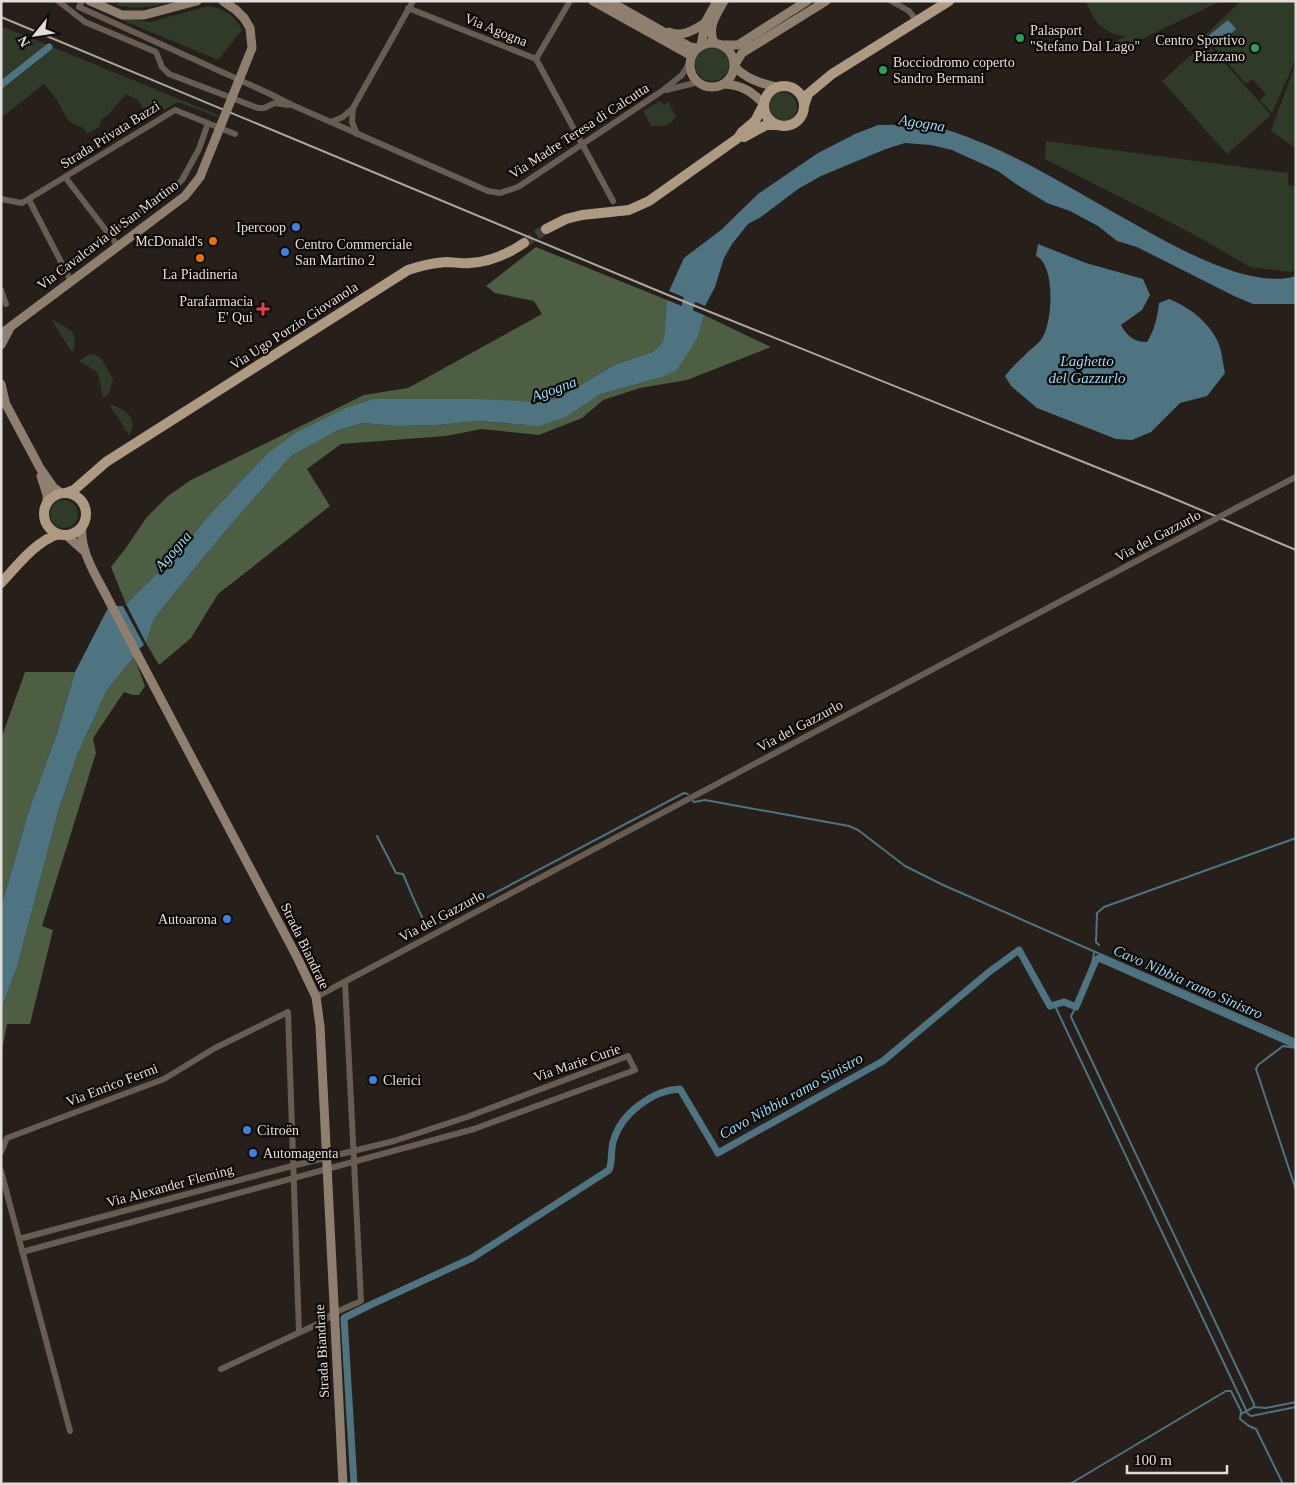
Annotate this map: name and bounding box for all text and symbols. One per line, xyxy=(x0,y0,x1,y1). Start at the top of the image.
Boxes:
north arrow xyxy=(10,10,60,60)
street label: Via Agogna xyxy=(462,11,530,50)
place label: Palasport "Stefano Dal Lago" xyxy=(1030,23,1140,54)
marker: Palasport "Stefano Dal Lago" xyxy=(1014,32,1026,44)
text: N xyxy=(15,33,33,49)
place label: Centro Sportivo Piazzano xyxy=(1155,33,1245,64)
marker: Centro Sportivo Piazzano xyxy=(1249,42,1261,54)
place label: Bocciodromo coperto Sandro Bermani xyxy=(893,55,1015,86)
marker: Bocciodromo coperto Sandro Bermani xyxy=(877,64,889,76)
street label: Via Madre Teresa di Calcutta xyxy=(506,80,652,182)
street label: Strada Privata Bazzi xyxy=(58,98,163,172)
water label: Agogna xyxy=(897,111,946,135)
street label: Via Cavalcavia di San Martino xyxy=(35,177,181,293)
place label: Ipercoop xyxy=(236,220,286,235)
marker: Ipercoop xyxy=(290,221,302,233)
place label: McDonald's xyxy=(135,234,203,249)
marker: McDonald's xyxy=(207,235,219,247)
place label: Centro Commerciale San Martino 2 xyxy=(295,237,412,268)
marker: Centro Commerciale San Martino 2 xyxy=(279,246,291,258)
marker: La Piadineria xyxy=(194,252,206,264)
place label: La Piadineria xyxy=(162,267,238,282)
street label: Via Ugo Porzio Giovanola xyxy=(227,279,361,373)
place label: Parafarmacia E' Qui xyxy=(179,294,254,325)
marker: Parafarmacia E' Qui xyxy=(257,303,269,315)
water label: Laghetto del Gazzurlo xyxy=(1048,353,1126,386)
water label: Agogna xyxy=(528,374,579,405)
street label: Via del Gazzurlo xyxy=(1113,507,1203,565)
water label: Agogna xyxy=(151,528,194,575)
street label: Via del Gazzurlo xyxy=(755,697,845,755)
street label: Via del Gazzurlo xyxy=(397,887,487,945)
street label: Strada Biandrate xyxy=(278,901,332,991)
place label: Autoarona xyxy=(158,912,218,927)
marker: Autoarona xyxy=(221,913,233,925)
water label: Cavo Nibbia ramo Sinistro xyxy=(1111,942,1265,1022)
street label: Via Marie Curie xyxy=(532,1041,622,1085)
water label: Cavo Nibbia ramo Sinistro xyxy=(716,1050,866,1142)
street label: Via Enrico Fermi xyxy=(64,1061,160,1109)
place label: Clerici xyxy=(383,1073,421,1088)
marker: Clerici xyxy=(367,1074,379,1086)
place label: Citroën xyxy=(257,1123,299,1138)
marker: Citroën xyxy=(241,1124,253,1136)
place label: Automagenta xyxy=(263,1146,339,1161)
marker: Automagenta xyxy=(247,1147,259,1159)
street label: Via Alexander Fleming xyxy=(105,1162,235,1210)
street label: Strada Biandrate xyxy=(312,1304,332,1398)
scale bar xyxy=(1127,1442,1227,1474)
text: 100 m xyxy=(1134,1452,1172,1468)

